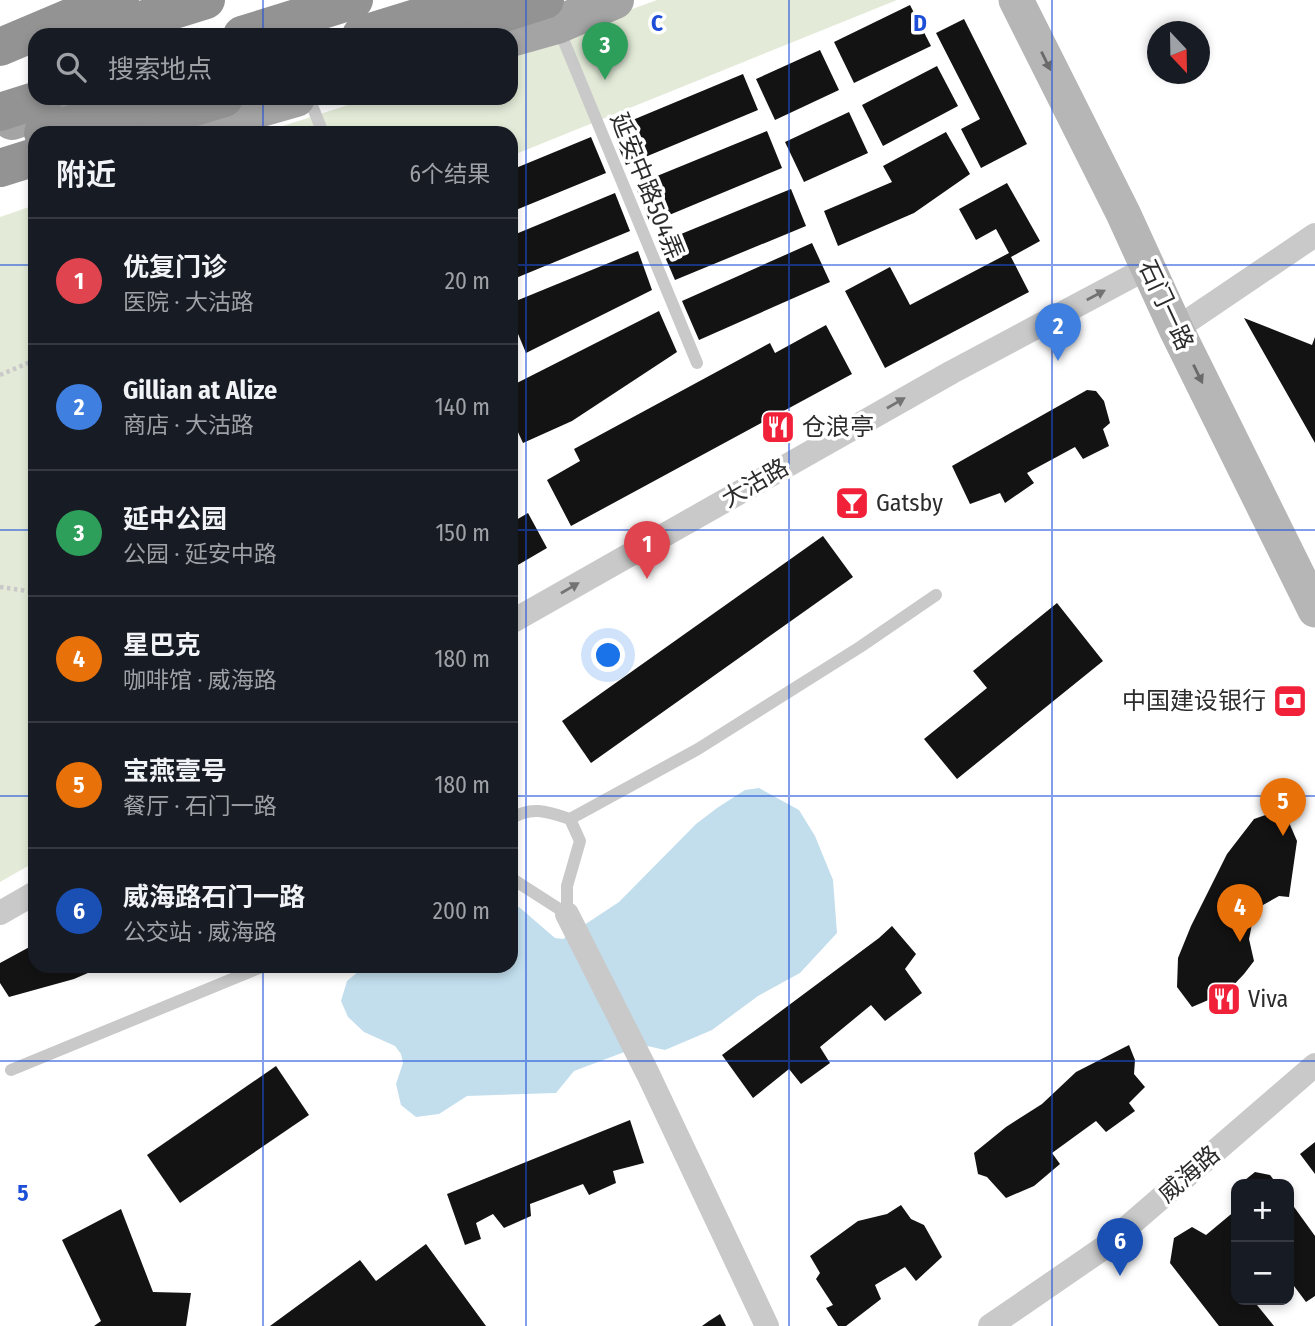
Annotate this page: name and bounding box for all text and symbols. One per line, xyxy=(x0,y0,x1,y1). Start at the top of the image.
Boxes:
text: C xyxy=(651,9,663,37)
text: D xyxy=(913,9,927,37)
north arrow xyxy=(1147,21,1210,84)
pin: 3 xyxy=(582,22,628,80)
search box xyxy=(28,28,518,105)
icon: search xyxy=(52,48,90,86)
one-way arrow xyxy=(1040,51,1052,71)
text: 搜索地点 xyxy=(108,54,212,85)
street label: 延安中路504弄 xyxy=(605,109,689,263)
text: 附近 xyxy=(56,157,116,193)
text: 6个结果 xyxy=(410,160,490,188)
text: 优复门诊 xyxy=(123,252,227,283)
street label: 石门一路 xyxy=(1133,256,1199,354)
text: 1 xyxy=(74,267,84,295)
text: 20 m xyxy=(445,267,490,295)
text: 医院 · 大沽路 xyxy=(123,288,254,316)
one-way arrow xyxy=(1087,289,1106,301)
pin: 2 xyxy=(1035,303,1081,361)
one-way arrow xyxy=(1193,364,1204,384)
text: Gillian at Alize xyxy=(123,375,277,406)
text: 2 xyxy=(74,393,84,421)
text: 140 m xyxy=(435,393,490,421)
one-way arrow xyxy=(887,397,906,409)
restaurant icon: 仓浪亭 xyxy=(759,408,797,446)
text: 商店 · 大沽路 xyxy=(123,411,254,439)
place label: 仓浪亭 xyxy=(802,413,874,441)
street label: 大沽路 xyxy=(717,453,793,513)
bar icon: Gatsby xyxy=(833,484,871,522)
place label: Gatsby xyxy=(876,489,943,517)
text: 延中公园 xyxy=(123,504,227,535)
text: 3 xyxy=(74,519,84,547)
text: 150 m xyxy=(435,519,490,547)
pin: 1 xyxy=(624,521,670,579)
text: 公园 · 延安中路 xyxy=(123,540,277,568)
one-way arrow xyxy=(561,582,580,594)
text: 星巴克 xyxy=(123,630,201,661)
your location xyxy=(591,638,625,672)
text: 4 xyxy=(73,645,85,673)
text: 180 m xyxy=(434,645,490,673)
text: 咖啡馆 · 威海路 xyxy=(123,666,277,694)
bank icon: 中国建设银行 xyxy=(1271,682,1309,720)
place label: 中国建设银行 xyxy=(1122,687,1266,715)
text: 宝燕壹号 xyxy=(123,756,227,787)
text: 5 xyxy=(73,771,85,799)
text: 180 m xyxy=(434,771,490,799)
pin: 5 xyxy=(1260,778,1306,836)
text: 餐厅 · 石门一路 xyxy=(123,792,277,820)
text: 威海路石门一路 xyxy=(123,882,305,913)
pin: 4 xyxy=(1217,884,1263,942)
text: 6 xyxy=(73,897,85,925)
text: 200 m xyxy=(433,897,490,925)
text: 公交站 · 威海路 xyxy=(123,918,277,946)
restaurant icon: Viva xyxy=(1205,980,1243,1018)
place label: Viva xyxy=(1248,985,1288,1013)
street label: 威海路 xyxy=(1153,1140,1225,1208)
text: 5 xyxy=(17,1179,29,1207)
map controls xyxy=(1231,1179,1294,1305)
button: + xyxy=(1231,1179,1294,1242)
pin: 6 xyxy=(1097,1218,1143,1276)
button: − xyxy=(1231,1242,1294,1305)

